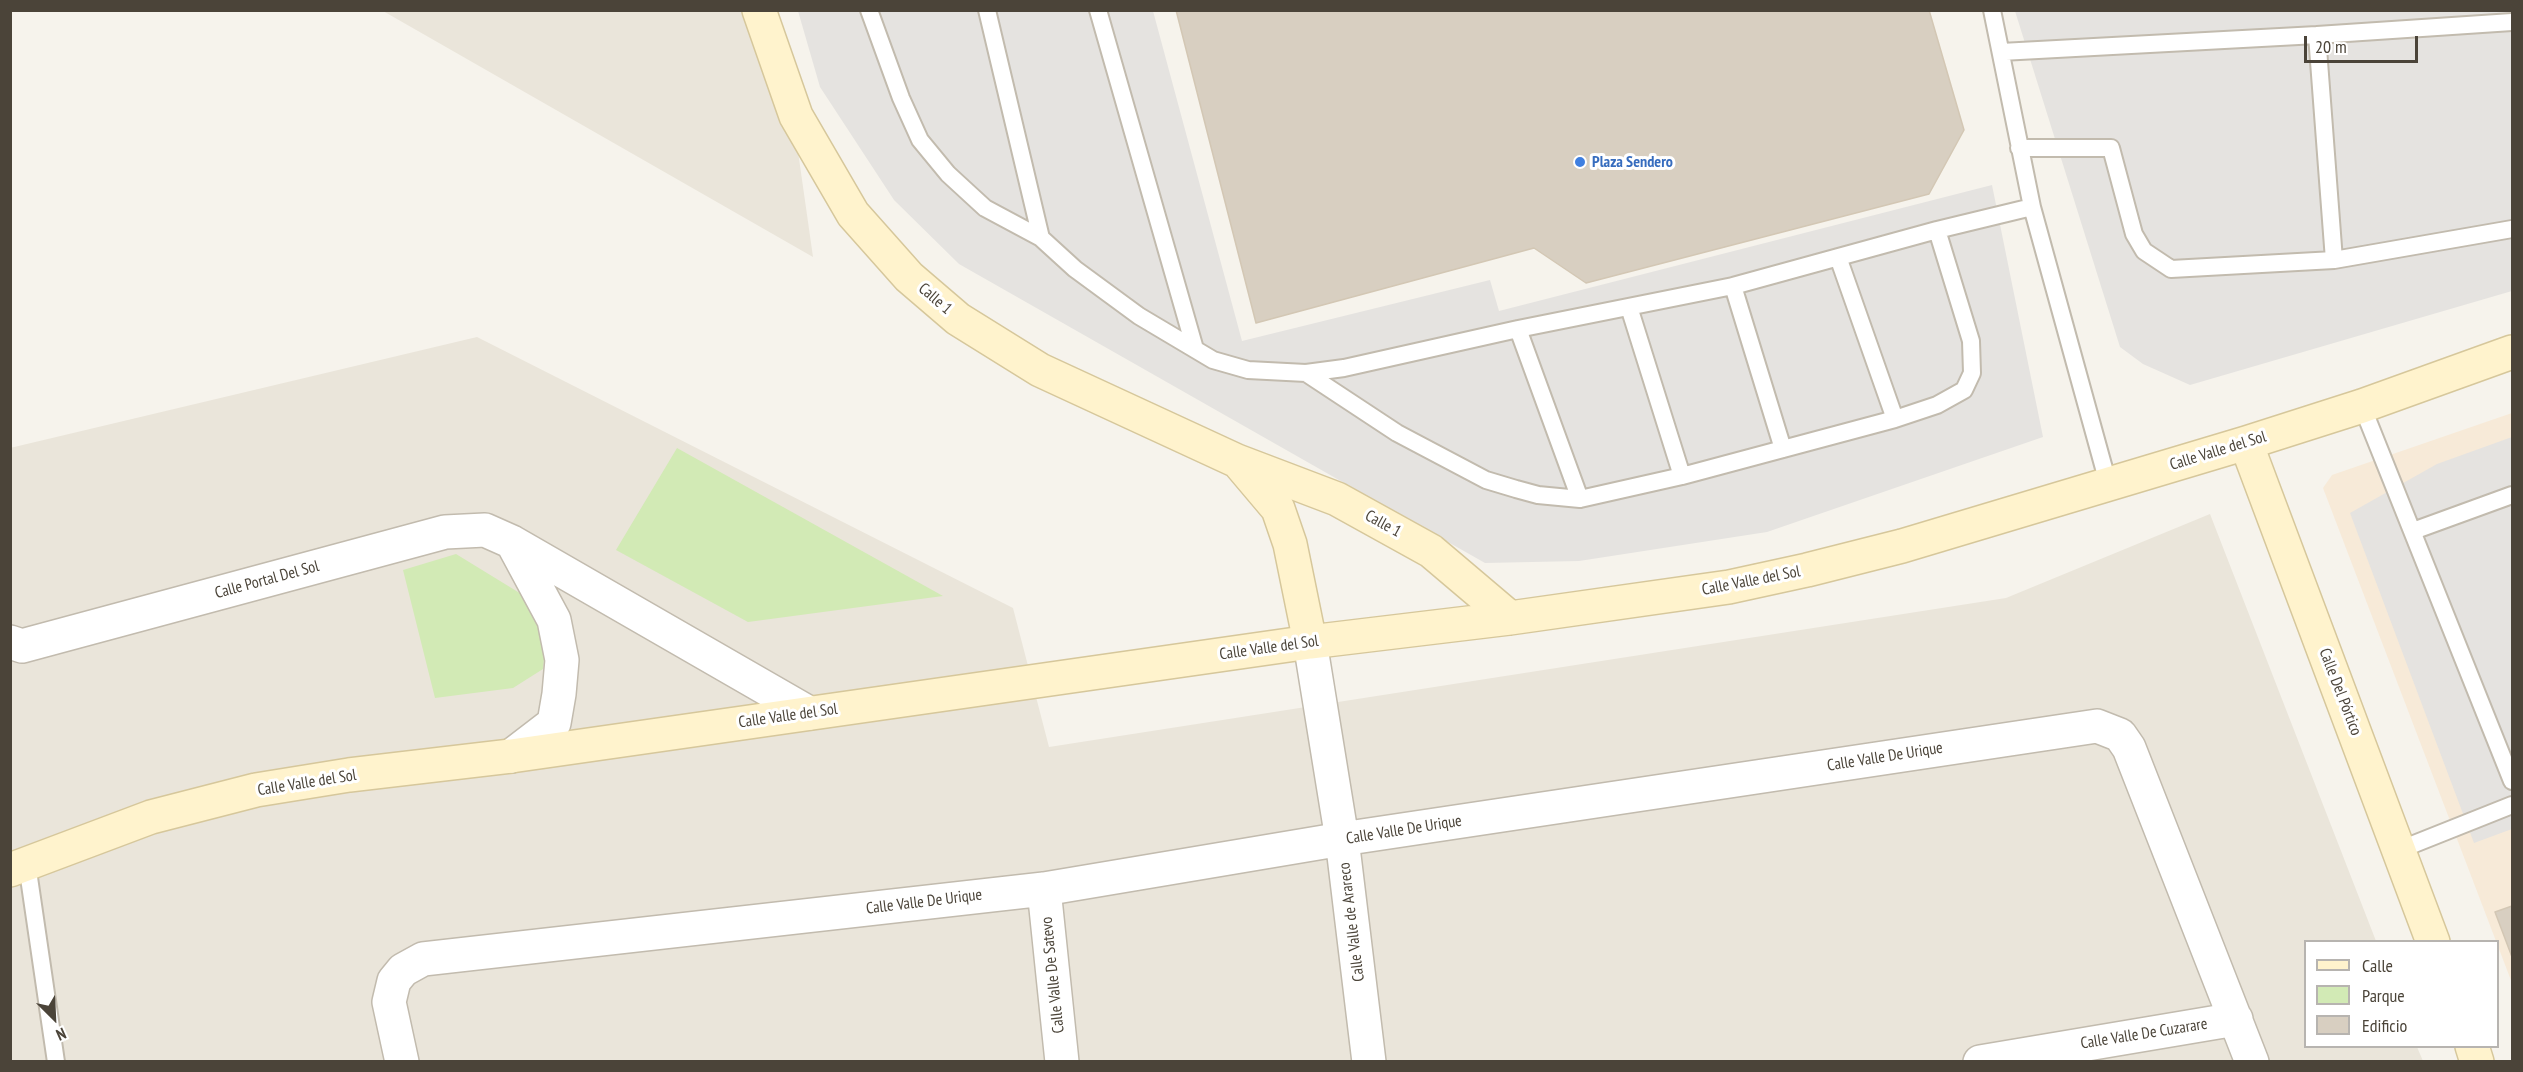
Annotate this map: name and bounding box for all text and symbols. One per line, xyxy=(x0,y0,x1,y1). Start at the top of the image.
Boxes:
scale bar xyxy=(2307,24,2421,62)
text: 20 m xyxy=(2315,35,2347,58)
place label: Plaza Sendero xyxy=(1592,152,1673,172)
marker: Plaza Sendero xyxy=(1573,155,1587,169)
street label: Calle 1 xyxy=(914,279,956,319)
street label: Calle Valle del Sol xyxy=(2168,427,2268,475)
street label: Calle 1 xyxy=(1362,506,1404,542)
street label: Calle Portal Del Sol xyxy=(213,557,321,603)
street label: Calle Valle del Sol xyxy=(1700,562,1802,600)
street label: Calle Valle del Sol xyxy=(1218,632,1320,664)
street label: Calle Del Pórtico xyxy=(2315,646,2365,738)
street label: Calle Valle del Sol xyxy=(737,700,839,732)
street label: Calle Valle De Urique xyxy=(1826,738,1944,776)
street label: Calle Valle del Sol xyxy=(256,766,358,800)
street label: Calle Valle De Urique xyxy=(1345,811,1463,849)
street label: Calle Valle de Arareco xyxy=(1335,861,1369,983)
street label: Calle Valle De Urique xyxy=(865,885,983,919)
street label: Calle Valle De Satevo xyxy=(1037,916,1069,1034)
legend xyxy=(2304,940,2499,1048)
text: Calle xyxy=(2362,954,2393,977)
text: Parque xyxy=(2362,984,2405,1007)
north arrow xyxy=(24,988,84,1048)
text: Edificio xyxy=(2362,1014,2407,1037)
street label: Calle Valle De Cuzarare xyxy=(2079,1015,2209,1053)
text: N xyxy=(53,1024,69,1045)

